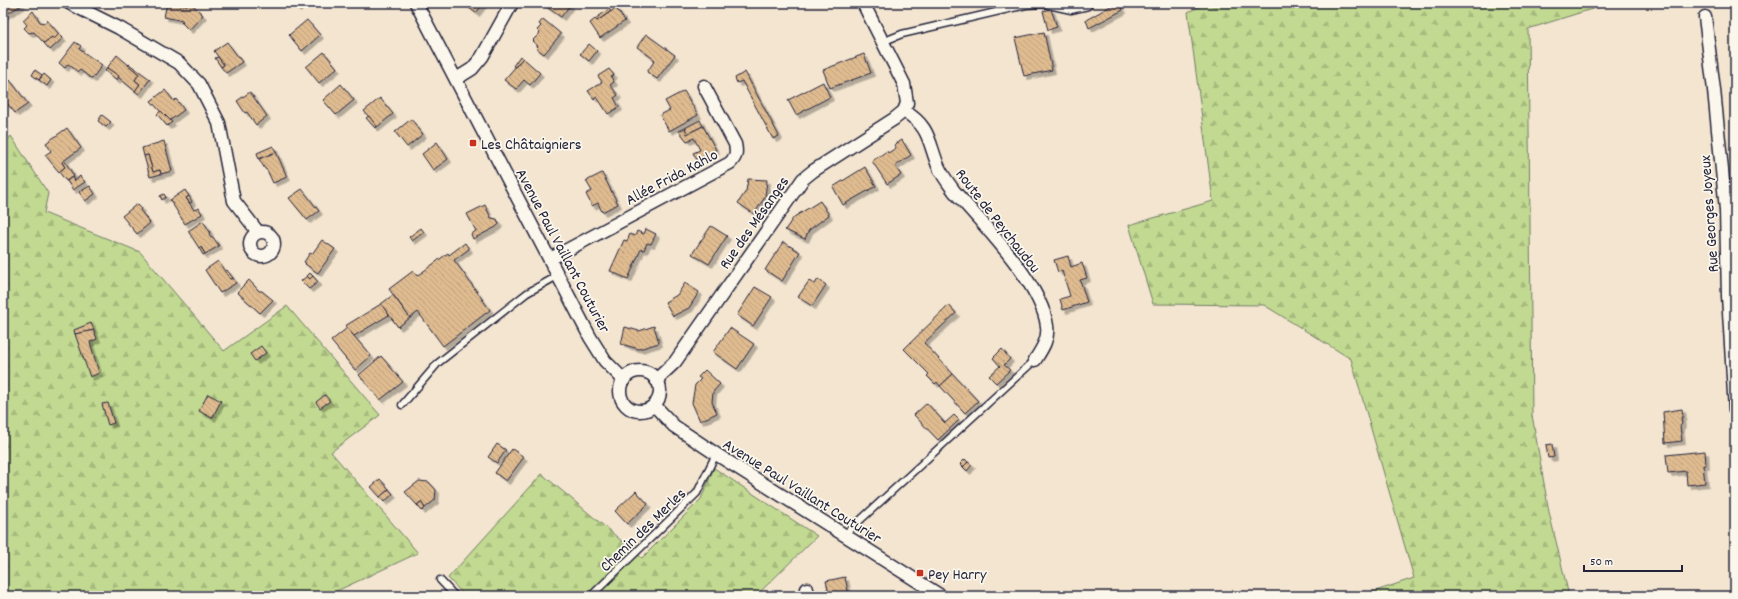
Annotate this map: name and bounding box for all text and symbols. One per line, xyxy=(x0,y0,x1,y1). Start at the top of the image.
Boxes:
place label: Les Châtaigniers xyxy=(481,134,582,157)
marker: Les Châtaigniers xyxy=(468,138,478,148)
street label: Allée Frida Kahlo xyxy=(622,144,723,212)
street label: Rue Georges Joyeux xyxy=(1695,154,1726,273)
street label: Route de Peychaudou xyxy=(949,164,1045,279)
street label: Avenue Paul Vaillant Couturier xyxy=(509,165,615,338)
street label: Rue des Mésanges xyxy=(714,172,796,275)
street label: Avenue Paul Vaillant Couturier xyxy=(718,434,886,550)
street label: Chemin des Merles xyxy=(595,483,692,578)
scale bar xyxy=(1584,547,1682,573)
text: 50 m xyxy=(1590,554,1613,571)
place label: Pey Harry xyxy=(928,564,987,587)
marker: Pey Harry xyxy=(915,568,925,578)

